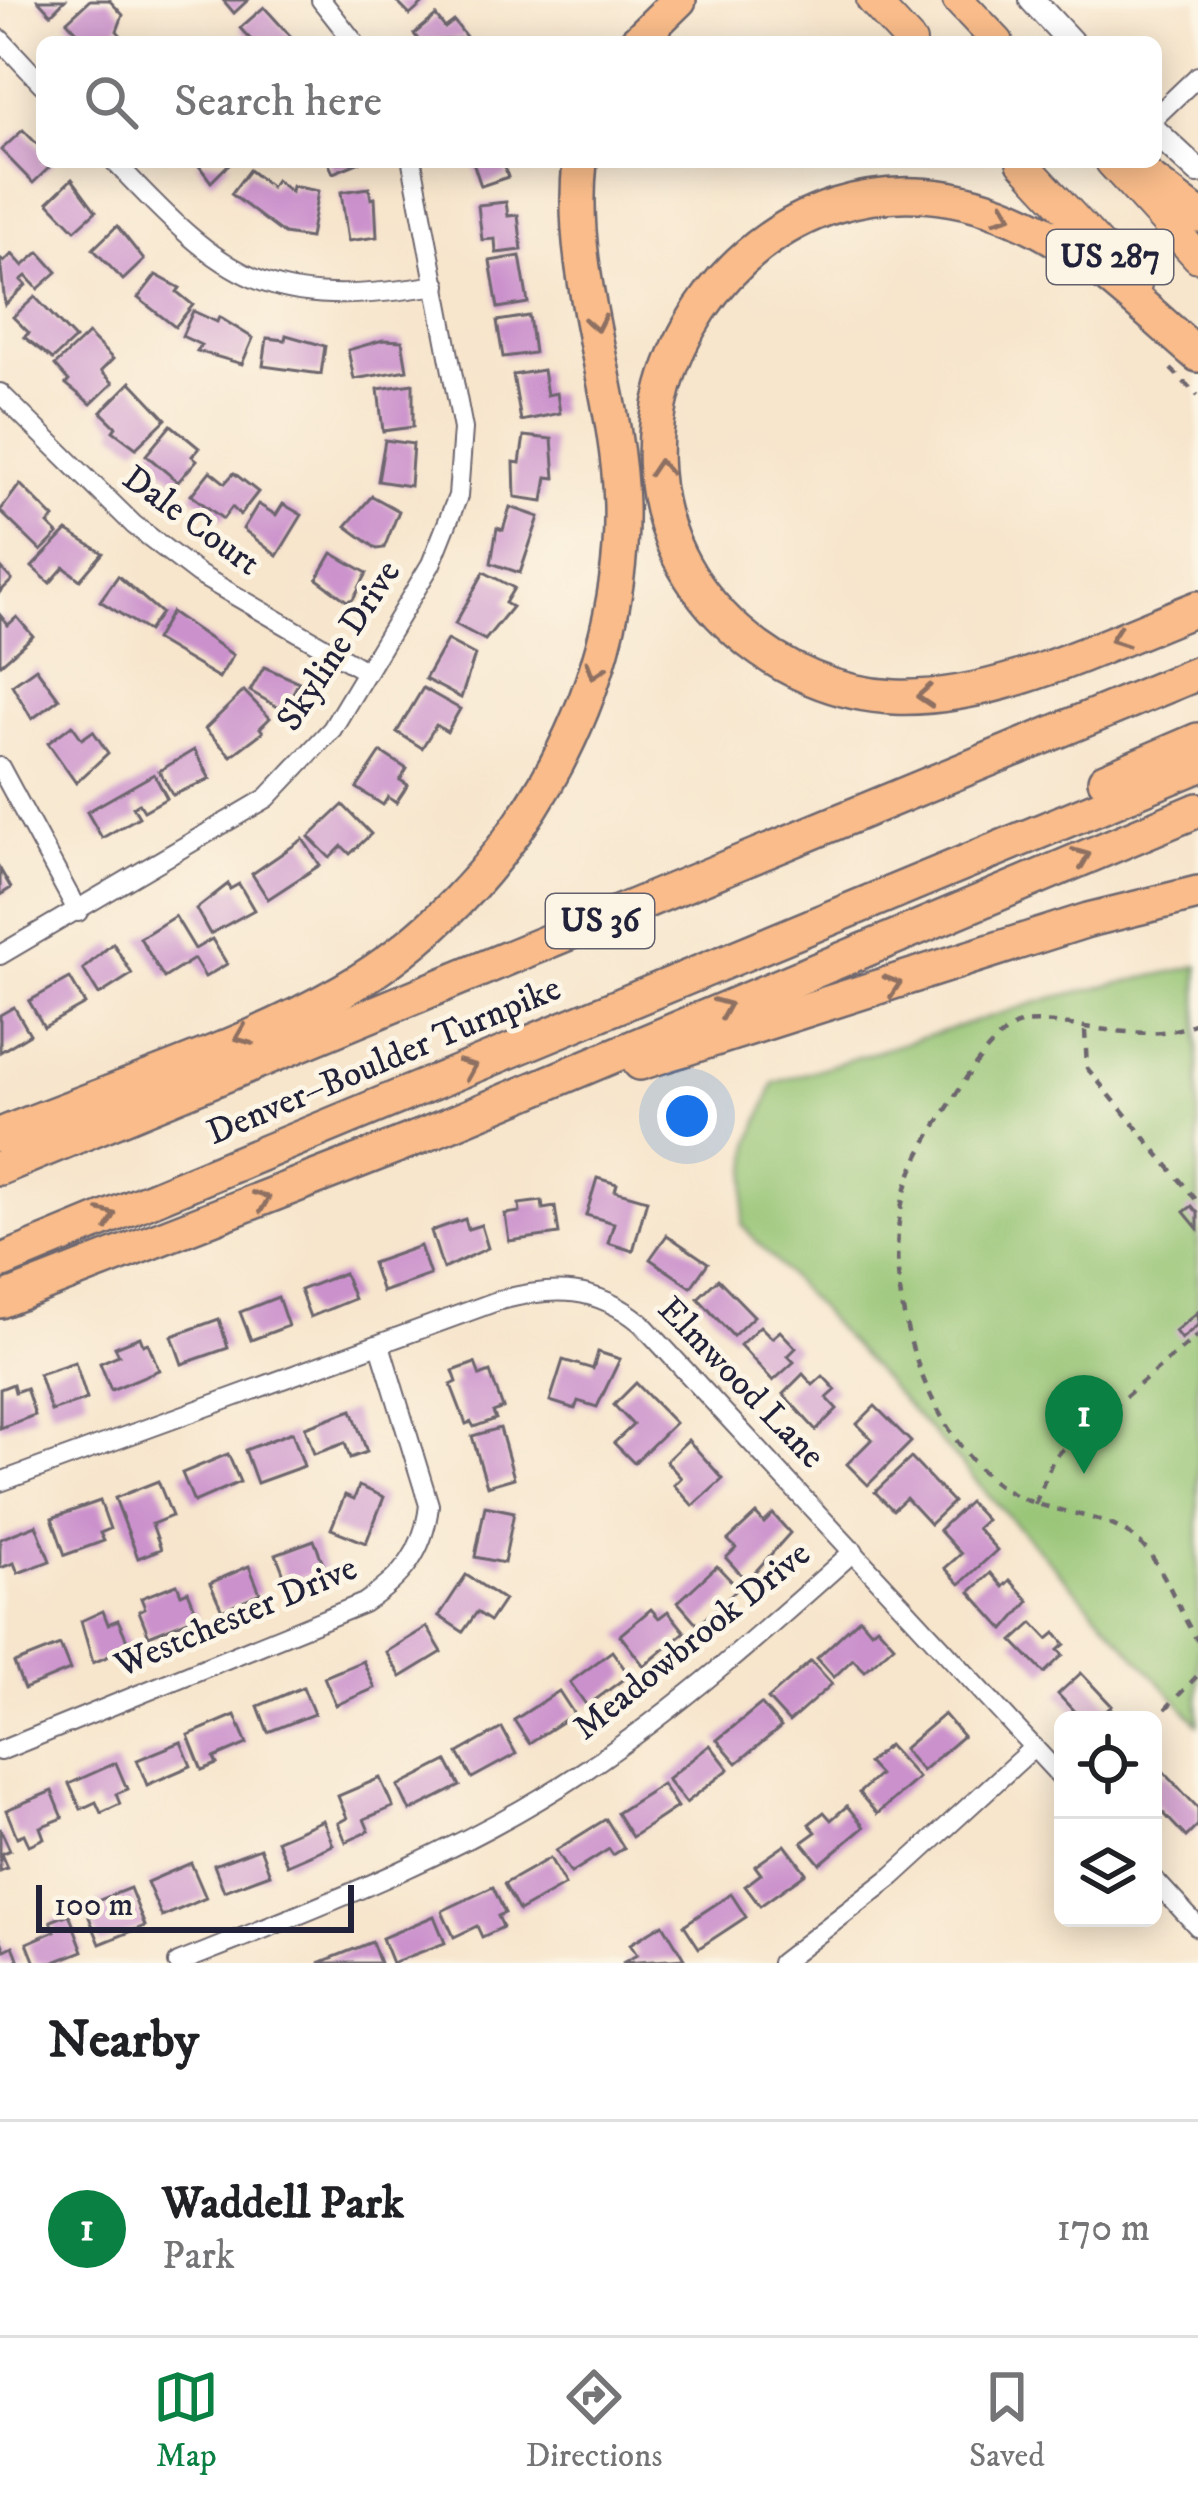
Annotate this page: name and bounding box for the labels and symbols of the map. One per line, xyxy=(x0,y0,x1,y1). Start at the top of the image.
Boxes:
one-way arrow xyxy=(992,200,1013,225)
road number: US 287 xyxy=(1047,230,1173,284)
one-way arrow xyxy=(582,312,608,332)
street label: Dale Court xyxy=(113,456,269,586)
one-way arrow xyxy=(647,458,673,477)
street label: Skyline Drive xyxy=(267,552,411,740)
one-way arrow xyxy=(1109,624,1130,649)
one-way arrow xyxy=(584,659,609,680)
one-way arrow xyxy=(915,682,934,708)
one-way arrow xyxy=(1071,847,1092,871)
road number: US 36 xyxy=(546,894,654,948)
street label: Denver–Boulder Turnpike xyxy=(200,966,568,1156)
one-way arrow xyxy=(882,974,903,999)
one-way arrow xyxy=(710,998,732,1022)
one-way arrow xyxy=(234,1022,255,1046)
one-way arrow xyxy=(457,1058,478,1082)
your location xyxy=(657,1086,717,1146)
one-way arrow xyxy=(250,1190,271,1214)
one-way arrow xyxy=(96,1207,117,1231)
street label: Elmwood Lane xyxy=(648,1288,834,1478)
pin: 1 xyxy=(1045,1375,1123,1474)
street label: Meadowbrook Drive xyxy=(564,1532,820,1750)
street label: Westchester Drive xyxy=(107,1546,364,1689)
scale bar xyxy=(36,1879,354,1932)

